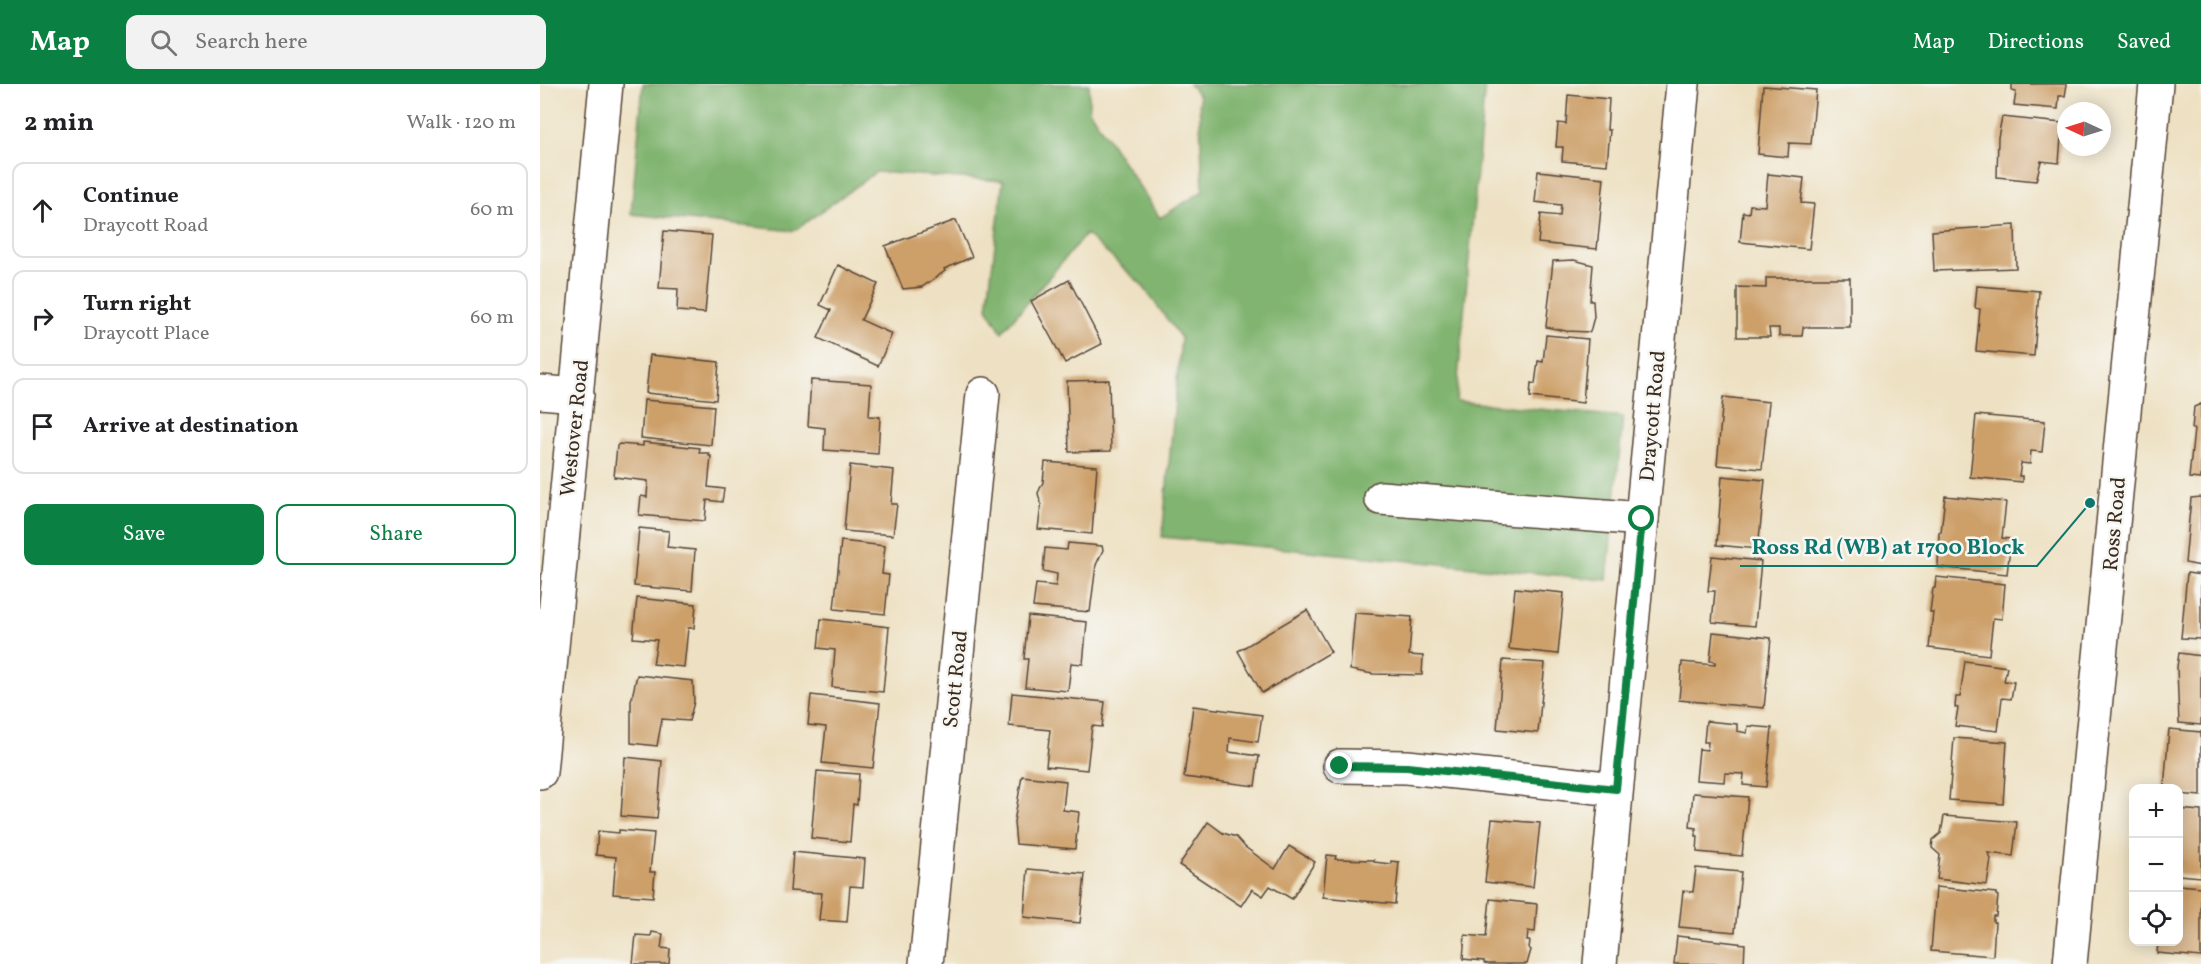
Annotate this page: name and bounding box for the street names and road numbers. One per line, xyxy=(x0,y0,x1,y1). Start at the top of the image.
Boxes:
street label: Draycott Road xyxy=(1633,349,1674,483)
street label: Westover Road xyxy=(554,358,597,498)
street label: Ross Road xyxy=(2097,476,2134,573)
street label: Scott Road xyxy=(937,629,976,730)

